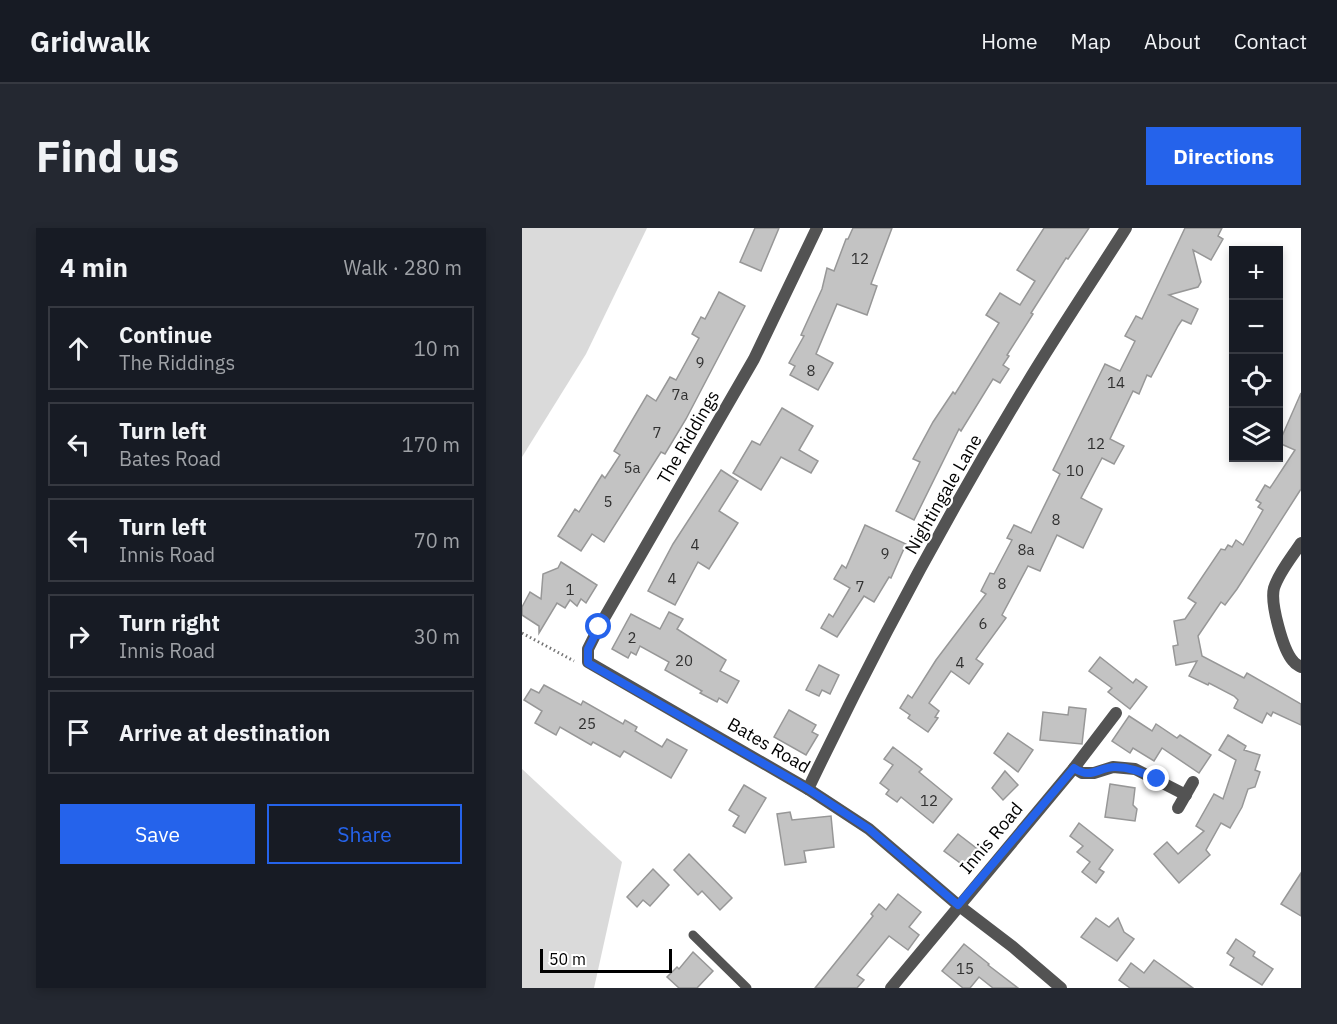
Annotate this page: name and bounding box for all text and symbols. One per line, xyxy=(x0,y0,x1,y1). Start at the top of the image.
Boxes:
text: Gridwalk xyxy=(30,23,150,60)
text: Home xyxy=(981,27,1038,55)
text: Map xyxy=(1071,27,1111,55)
text: About xyxy=(1144,27,1201,55)
text: Contact xyxy=(1234,27,1307,55)
button: Directions xyxy=(1146,127,1301,185)
text: Find us xyxy=(36,129,179,184)
map controls xyxy=(1229,246,1283,462)
button: + xyxy=(1229,246,1283,300)
house number: 12 xyxy=(851,249,869,268)
text: 4 min xyxy=(60,250,128,284)
text: Walk · 280 m xyxy=(344,254,462,281)
button: − xyxy=(1229,300,1283,354)
text: Continue xyxy=(119,320,212,349)
icon: ahead xyxy=(62,332,95,365)
text: 10 m xyxy=(414,335,460,362)
text: The Riddings xyxy=(119,349,235,376)
house number: 9 xyxy=(695,353,705,372)
button: locate xyxy=(1229,354,1283,408)
house number: 8 xyxy=(806,361,816,380)
house number: 14 xyxy=(1107,373,1125,392)
house number: 7a xyxy=(671,385,689,404)
street label: The Riddings xyxy=(652,386,724,488)
button: layers xyxy=(1229,408,1283,462)
text: Turn left xyxy=(119,416,207,445)
house number: 7 xyxy=(652,423,662,442)
icon: left xyxy=(62,428,95,461)
street label: Nightingale Lane xyxy=(899,430,987,558)
text: 170 m xyxy=(402,431,460,458)
house number: 12 xyxy=(1087,434,1105,453)
text: Bates Road xyxy=(119,445,221,472)
house number: 5a xyxy=(623,458,641,477)
house number: 10 xyxy=(1066,461,1084,480)
house number: 5 xyxy=(603,492,613,511)
house number: 8 xyxy=(1051,510,1061,529)
text: Turn left xyxy=(119,512,207,541)
icon: left xyxy=(62,524,95,557)
text: 70 m xyxy=(414,527,460,554)
house number: 4 xyxy=(690,535,700,554)
house number: 8a xyxy=(1017,540,1035,559)
text: Innis Road xyxy=(119,541,215,568)
house number: 9 xyxy=(880,544,890,563)
house number: 4 xyxy=(667,569,677,588)
house number: 8 xyxy=(997,574,1007,593)
house number: 7 xyxy=(855,577,865,596)
house number: 1 xyxy=(565,580,575,599)
text: Turn right xyxy=(119,608,220,637)
route start xyxy=(585,613,611,639)
house number: 6 xyxy=(978,614,988,633)
icon: right xyxy=(62,620,95,653)
text: 30 m xyxy=(414,623,460,650)
house number: 2 xyxy=(627,628,637,647)
text: Innis Road xyxy=(119,637,215,664)
house number: 20 xyxy=(675,651,693,670)
house number: 4 xyxy=(955,653,965,672)
street label: Bates Road xyxy=(723,712,815,778)
house number: 25 xyxy=(578,714,596,733)
icon: arrive xyxy=(62,716,95,749)
text: Arrive at destination xyxy=(119,718,330,747)
route end xyxy=(1143,765,1169,791)
house number: 12 xyxy=(920,791,938,810)
street label: Innis Road xyxy=(954,797,1028,879)
button: Save xyxy=(60,804,255,864)
button: Share xyxy=(267,804,462,864)
scale bar xyxy=(540,946,672,974)
text: 50 m xyxy=(549,949,586,969)
house number: 15 xyxy=(956,959,974,978)

